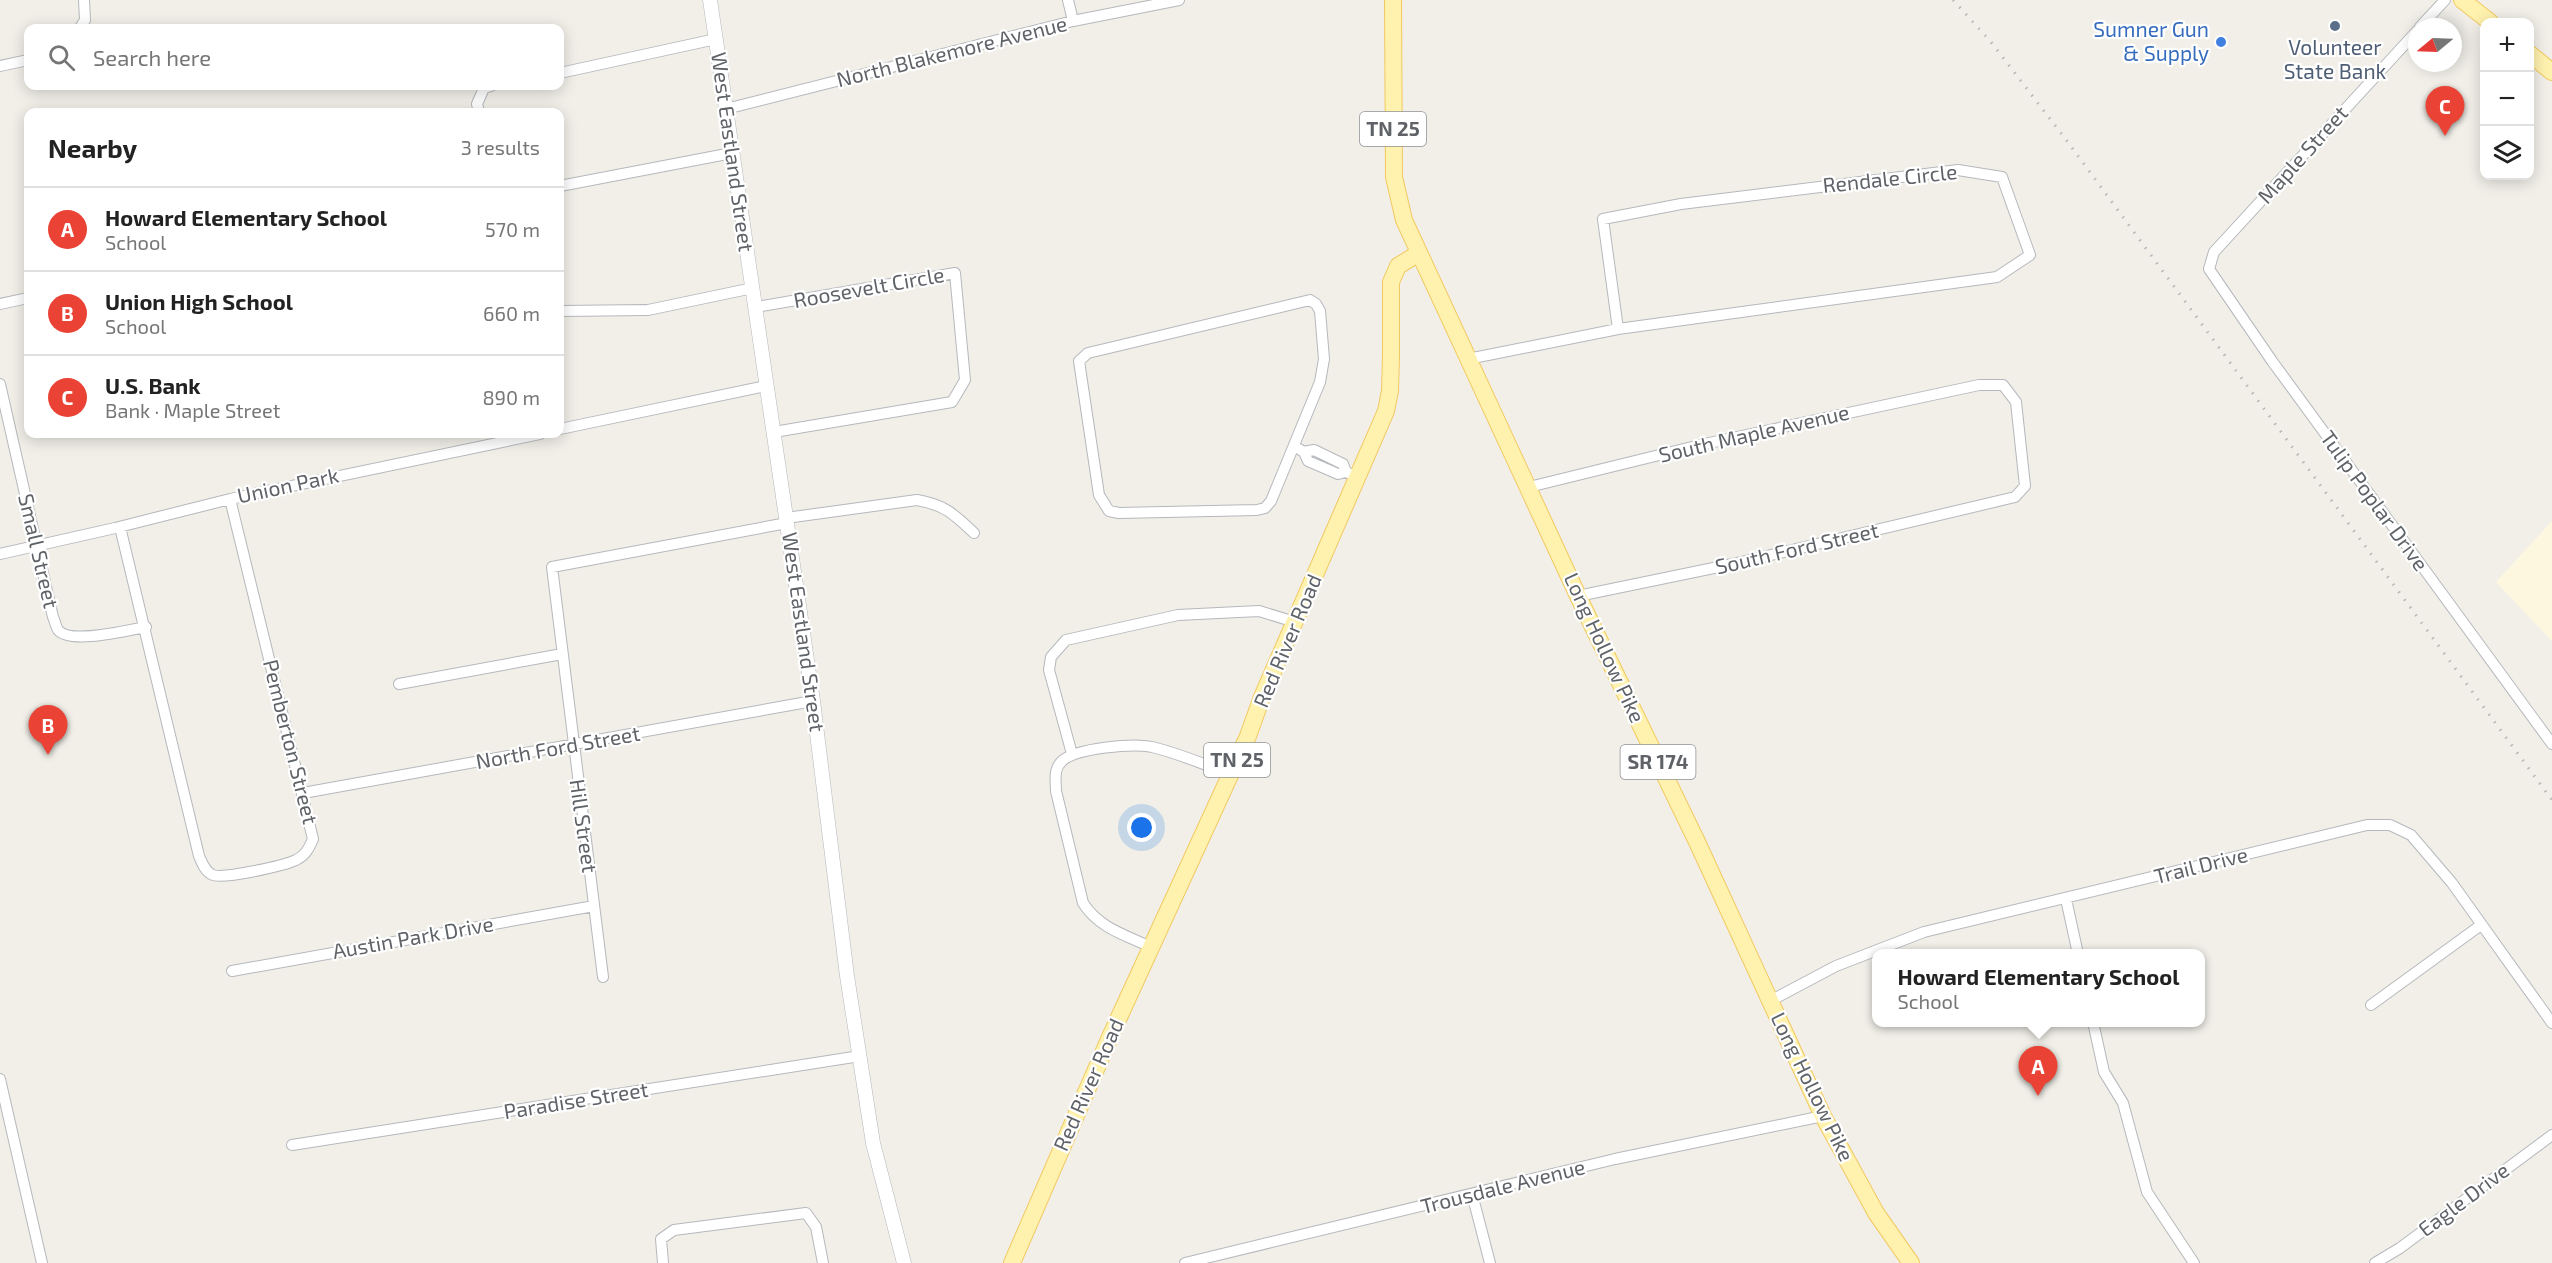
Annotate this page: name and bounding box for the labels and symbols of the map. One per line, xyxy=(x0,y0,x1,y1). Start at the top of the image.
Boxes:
street label: North Blakemore Avenue xyxy=(834,10,1070,91)
place label: Sumner Gun & Supply xyxy=(2093,16,2209,65)
north arrow xyxy=(2408,18,2462,72)
marker: Volunteer State Bank xyxy=(2328,19,2342,33)
place label: Volunteer State Bank xyxy=(2284,34,2387,83)
marker: Sumner Gun & Supply xyxy=(2214,35,2228,49)
street label: West Eastland Street xyxy=(707,50,760,253)
pin: C xyxy=(2426,86,2464,136)
street label: Maple Street xyxy=(2252,100,2352,208)
road number: TN 25 xyxy=(1360,112,1426,146)
street label: Rendale Circle xyxy=(1821,158,1958,197)
street label: Roosevelt Circle xyxy=(791,261,946,312)
street label: South Maple Avenue xyxy=(1656,398,1851,467)
street label: Tulip Poplar Drive xyxy=(2316,425,2434,575)
street label: Union Park xyxy=(235,462,341,507)
street label: Small Street xyxy=(14,491,65,610)
street label: South Ford Street xyxy=(1713,517,1881,578)
street label: West Eastland Street xyxy=(778,530,831,733)
street label: Long Hollow Pike xyxy=(1560,568,1651,726)
street label: Red River Road xyxy=(1247,570,1326,711)
street label: Pemberton Street xyxy=(259,657,324,827)
pin: B xyxy=(28,706,68,755)
street label: North Ford Street xyxy=(474,720,642,773)
road number: TN 25 xyxy=(1204,743,1270,777)
road number: SR 174 xyxy=(1620,745,1696,779)
street label: Hill Street xyxy=(566,777,603,874)
your location xyxy=(1127,813,1156,842)
street label: Trail Drive xyxy=(2151,841,2250,888)
street label: Austin Park Drive xyxy=(330,910,495,963)
street label: Long Hollow Pike xyxy=(1767,1008,1860,1165)
street label: Red River Road xyxy=(1047,1014,1128,1154)
pin: A xyxy=(2018,1046,2058,1096)
street label: Paradise Street xyxy=(502,1076,650,1123)
street label: Trousdale Avenue xyxy=(1418,1153,1587,1218)
street label: Eagle Drive xyxy=(2413,1157,2513,1241)

